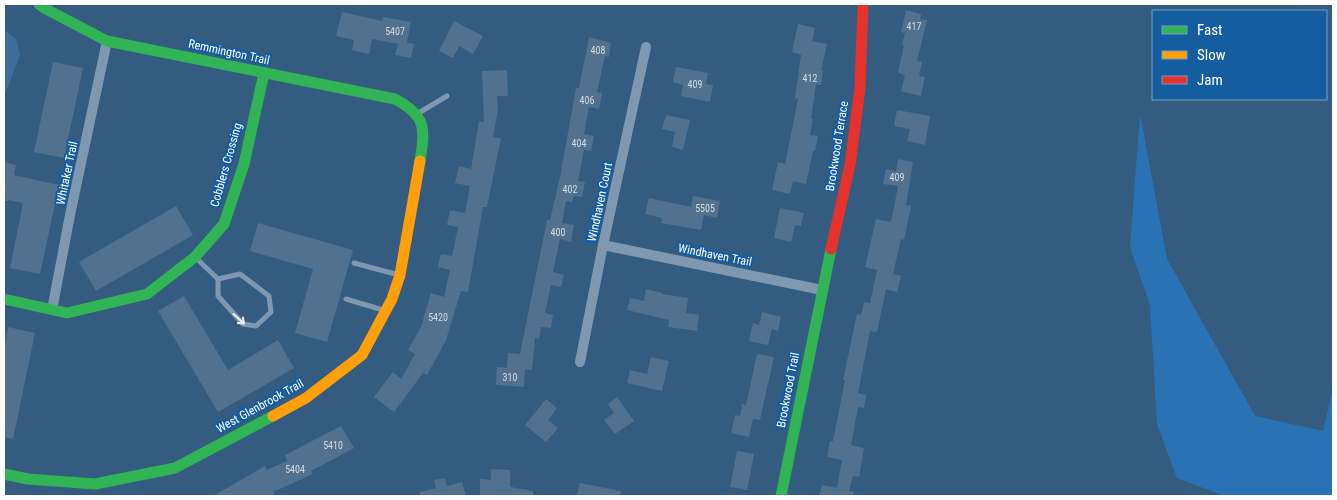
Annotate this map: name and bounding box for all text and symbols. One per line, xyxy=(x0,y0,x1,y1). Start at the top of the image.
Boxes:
legend xyxy=(1152,10,1327,100)
house number: 417 xyxy=(907,21,921,32)
text: Fast xyxy=(1197,21,1222,39)
house number: 5407 xyxy=(385,26,405,37)
street label: Remmington Trail xyxy=(187,37,271,67)
house number: 408 xyxy=(591,45,605,56)
text: Slow xyxy=(1197,46,1226,64)
text: Jam xyxy=(1197,71,1223,89)
house number: 412 xyxy=(803,73,817,84)
house number: 409 xyxy=(688,79,702,90)
house number: 406 xyxy=(580,95,594,106)
street label: Brookwood Terrace xyxy=(823,100,851,192)
street label: Cobblers Crossing xyxy=(207,121,245,209)
house number: 404 xyxy=(572,138,586,149)
street label: Whitaker Trail xyxy=(53,140,81,206)
street label: Windhaven Court xyxy=(585,161,615,243)
house number: 409 xyxy=(890,172,904,183)
house number: 402 xyxy=(563,184,577,195)
house number: 5505 xyxy=(695,203,715,214)
house number: 400 xyxy=(551,227,565,238)
street label: Windhaven Trail xyxy=(677,241,753,269)
one-way arrow xyxy=(232,312,245,324)
house number: 5420 xyxy=(428,312,448,323)
street label: Brookwood Trail xyxy=(774,351,802,429)
house number: 310 xyxy=(503,372,517,383)
street label: West Glenbrook Trail xyxy=(214,376,306,436)
house number: 5410 xyxy=(323,440,343,451)
house number: 5404 xyxy=(285,464,305,475)

